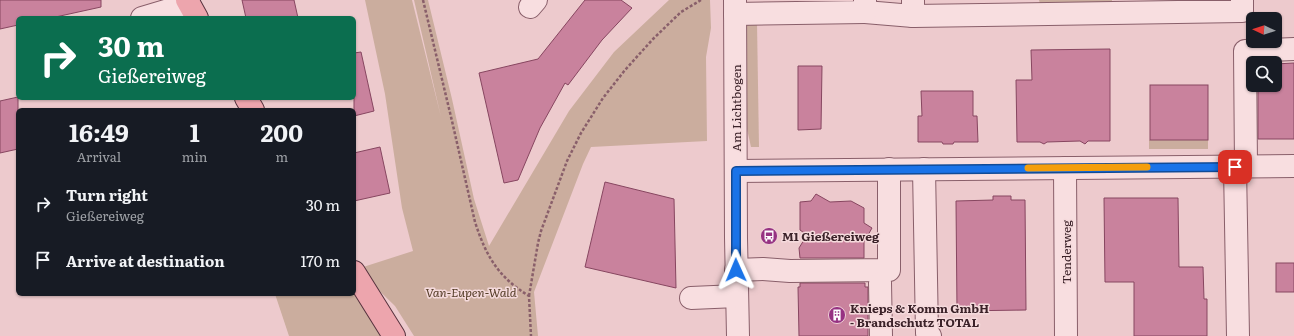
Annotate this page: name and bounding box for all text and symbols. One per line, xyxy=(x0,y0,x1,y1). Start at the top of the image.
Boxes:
north arrow xyxy=(1246,12,1282,48)
map controls xyxy=(1246,12,1282,92)
text: 30 m xyxy=(98,24,164,66)
icon: right xyxy=(32,32,84,84)
button: search xyxy=(1246,56,1282,92)
text: Gießereiweg xyxy=(98,62,206,89)
street label: Am Lichtbogen xyxy=(727,64,745,152)
text: 16:49 xyxy=(69,114,129,149)
text: 1 xyxy=(190,114,200,149)
text: 200 xyxy=(260,114,303,149)
text: Arrival xyxy=(77,147,121,166)
text: min xyxy=(182,147,207,166)
text: m xyxy=(275,147,288,166)
pin xyxy=(1218,150,1252,184)
icon: arrive xyxy=(1224,156,1246,178)
text: Turn right xyxy=(66,183,148,206)
icon: right xyxy=(32,193,54,215)
text: 30 m xyxy=(306,193,340,216)
text: Gießereiweg xyxy=(66,206,144,225)
street label: Tenderweg xyxy=(1057,220,1075,284)
bus stop icon: M1 Gießereiweg xyxy=(759,226,779,246)
place label: M1 Gießereiweg xyxy=(782,227,880,245)
icon: arrive xyxy=(32,249,54,271)
text: Arrive at destination xyxy=(66,249,225,272)
text: 170 m xyxy=(301,249,340,272)
position arrow xyxy=(715,249,757,291)
park label: Van-Eupen-Wald xyxy=(425,283,517,301)
place label: Knieps & Komm GmbH - Brandschutz TOTAL xyxy=(850,299,989,331)
building icon: Knieps & Komm GmbH - Brandschutz TOTAL xyxy=(827,305,847,325)

